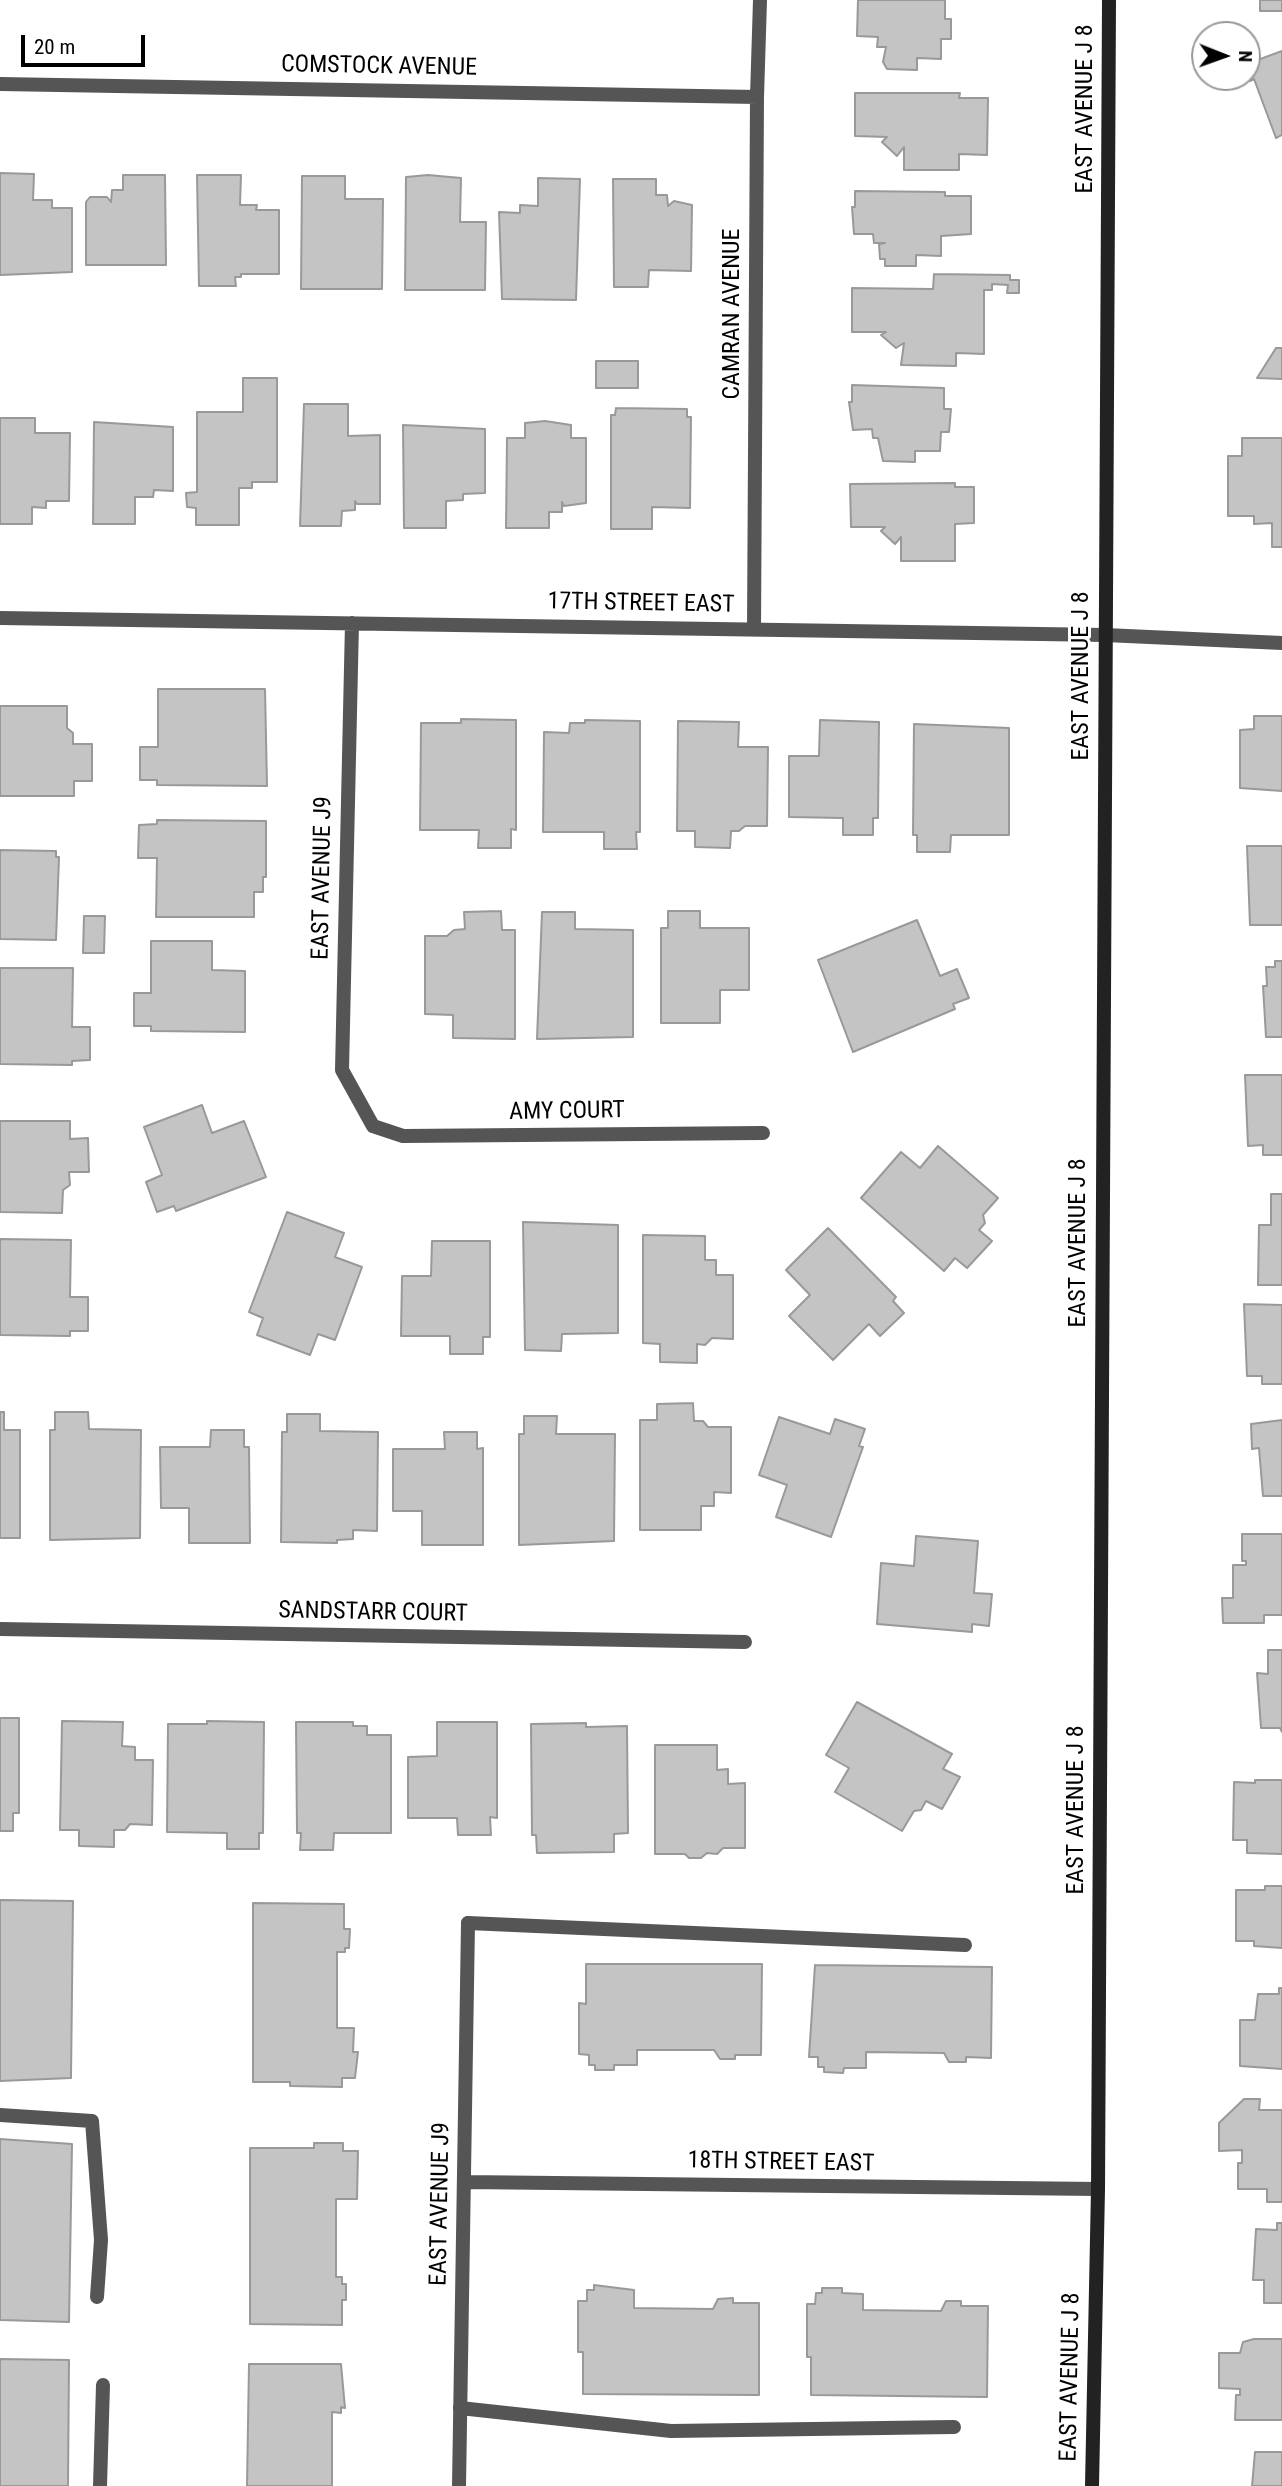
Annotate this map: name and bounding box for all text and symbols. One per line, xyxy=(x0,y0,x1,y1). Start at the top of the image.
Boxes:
scale bar xyxy=(24,21,149,65)
north arrow xyxy=(1191,21,1261,91)
street label: EAST AVENUE J 8 xyxy=(1072,24,1100,194)
text: 20 m xyxy=(34,35,75,59)
text: N xyxy=(1234,50,1257,62)
street label: COMSTOCK AVENUE xyxy=(281,51,477,83)
street label: CAMRAN AVENUE xyxy=(719,228,747,400)
street label: 17TH STREET EAST xyxy=(547,588,735,620)
street label: EAST AVENUE J 8 xyxy=(1068,591,1096,761)
street label: EAST AVENUE J9 xyxy=(307,796,339,960)
street label: AMY COURT xyxy=(509,1097,625,1127)
street label: EAST AVENUE J 8 xyxy=(1065,1158,1093,1328)
street label: SANDSTARR COURT xyxy=(278,1597,468,1629)
street label: EAST AVENUE J 8 xyxy=(1063,1725,1091,1895)
street label: EAST AVENUE J9 xyxy=(425,2122,457,2286)
street label: 18TH STREET EAST xyxy=(687,2147,875,2179)
street label: EAST AVENUE J 8 xyxy=(1055,2292,1087,2462)

